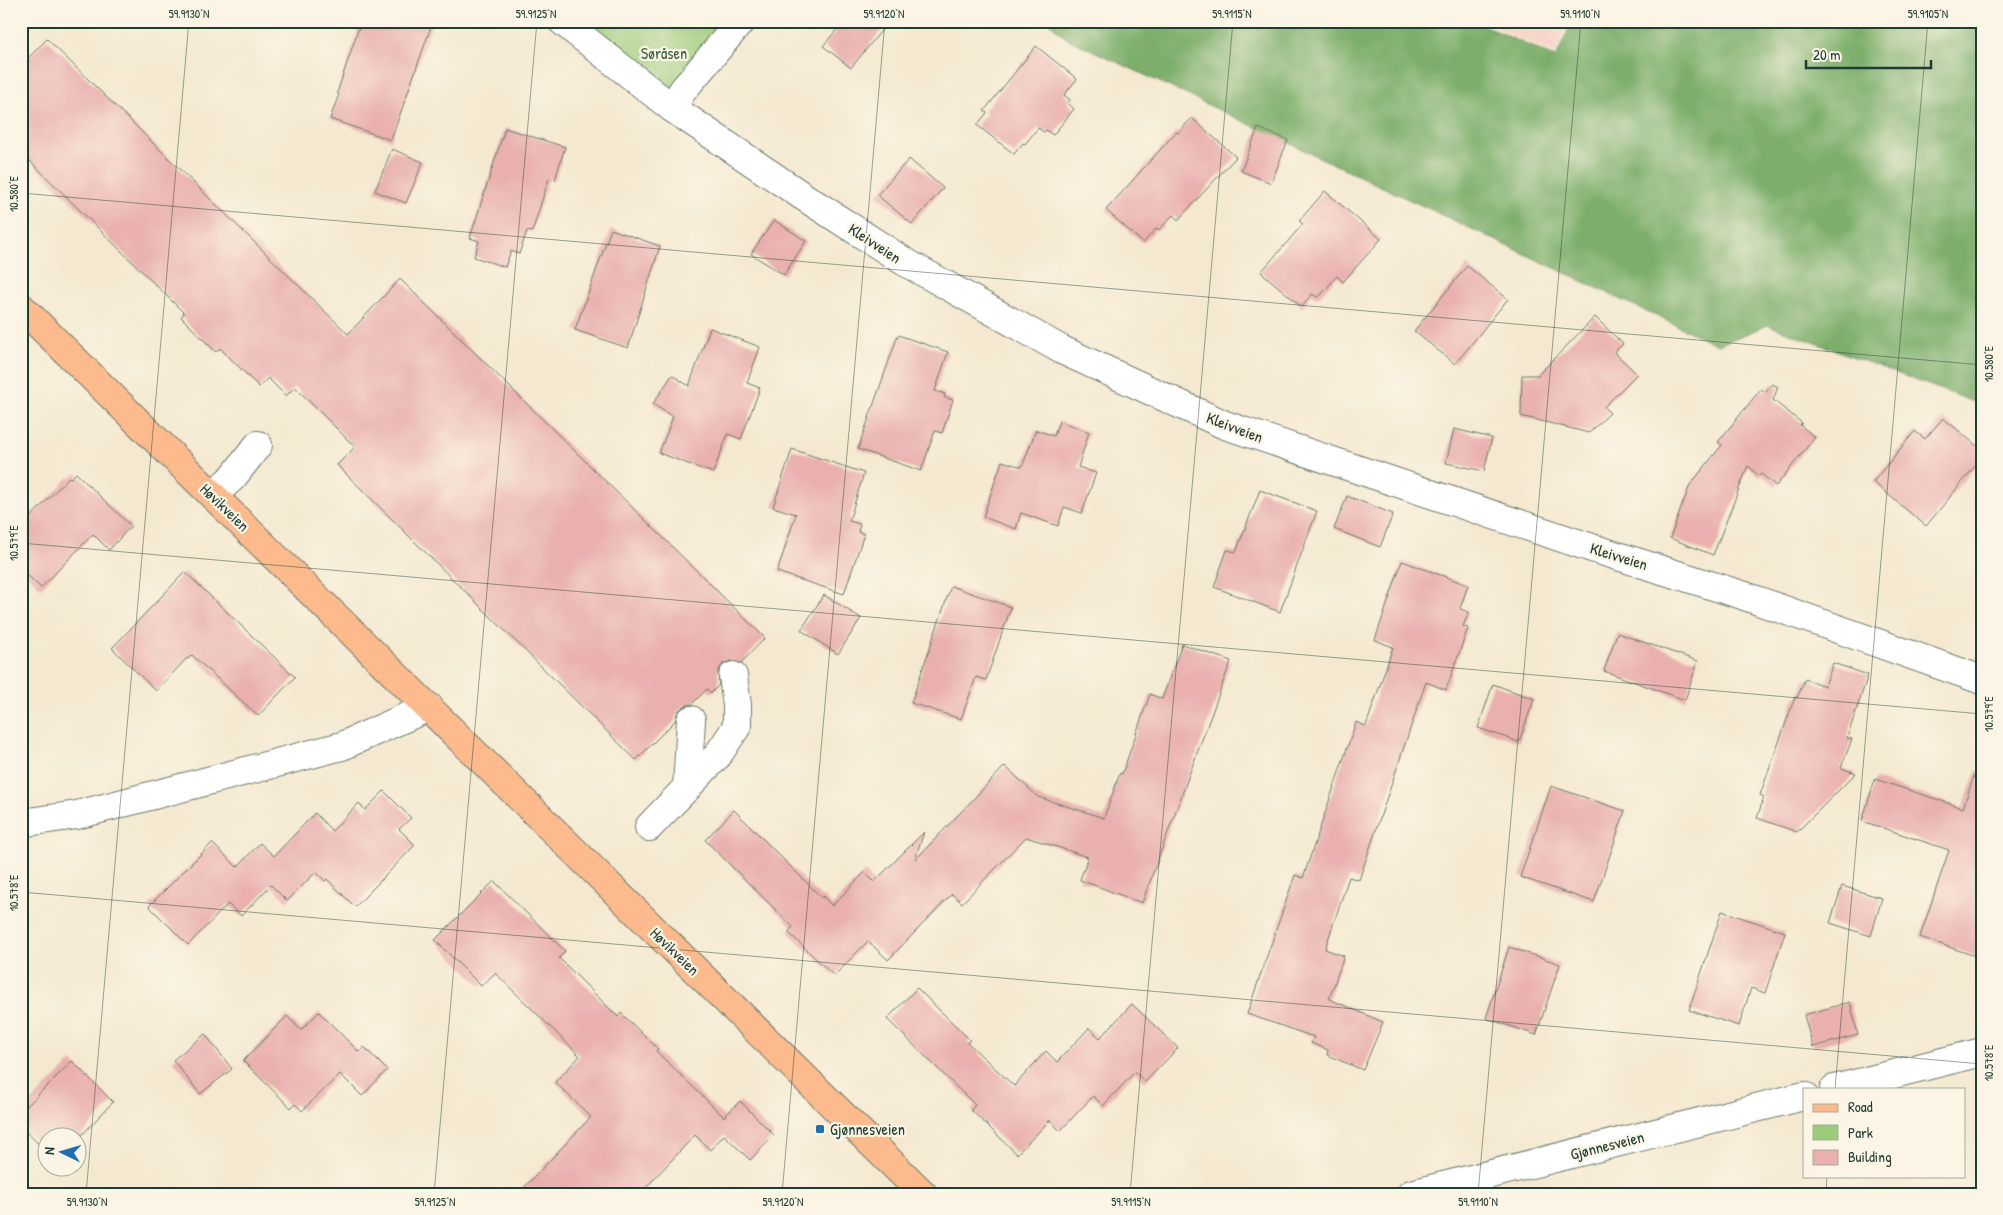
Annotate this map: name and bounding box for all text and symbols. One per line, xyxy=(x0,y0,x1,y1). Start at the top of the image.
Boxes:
text: 59.9130°N xyxy=(169,5,209,22)
text: 59.9125°N xyxy=(516,5,556,22)
text: 59.9120°N xyxy=(864,5,904,22)
text: 59.9115°N xyxy=(1212,5,1252,22)
text: 59.9110°N xyxy=(1560,5,1600,22)
text: 59.9105°N xyxy=(1908,5,1948,22)
scale bar xyxy=(1806,38,1930,70)
park label: Søråsen xyxy=(641,42,687,64)
text: 20 m xyxy=(1813,44,1840,65)
text: 10.580°E xyxy=(5,175,22,212)
street label: Kleivveien xyxy=(844,218,906,268)
text: 10.580°E xyxy=(1980,345,1997,382)
street label: Kleivveien xyxy=(1204,406,1266,448)
street label: Høvikveien xyxy=(195,478,255,536)
text: 10.579°E xyxy=(5,524,22,561)
street label: Kleivveien xyxy=(1588,537,1650,575)
text: 10.579°E xyxy=(1980,695,1997,732)
text: 10.578°E xyxy=(5,874,22,911)
street label: Høvikveien xyxy=(645,922,705,980)
text: 10.578°E xyxy=(1980,1044,1997,1081)
legend xyxy=(1803,1088,1966,1178)
text: Road xyxy=(1848,1096,1873,1117)
place label: Gjønnesveien xyxy=(830,1118,905,1140)
text: Park xyxy=(1848,1122,1873,1143)
marker: Gjønnesveien xyxy=(814,1123,826,1135)
street label: Gjønnesveien xyxy=(1568,1125,1646,1165)
north arrow xyxy=(38,1128,88,1178)
text: N xyxy=(39,1146,58,1155)
text: Building xyxy=(1848,1146,1892,1167)
text: 59.9130°N xyxy=(67,1193,107,1210)
text: 59.9125°N xyxy=(415,1193,455,1210)
text: 59.9120°N xyxy=(763,1193,803,1210)
text: 59.9115°N xyxy=(1111,1193,1151,1210)
text: 59.9110°N xyxy=(1458,1193,1498,1210)

